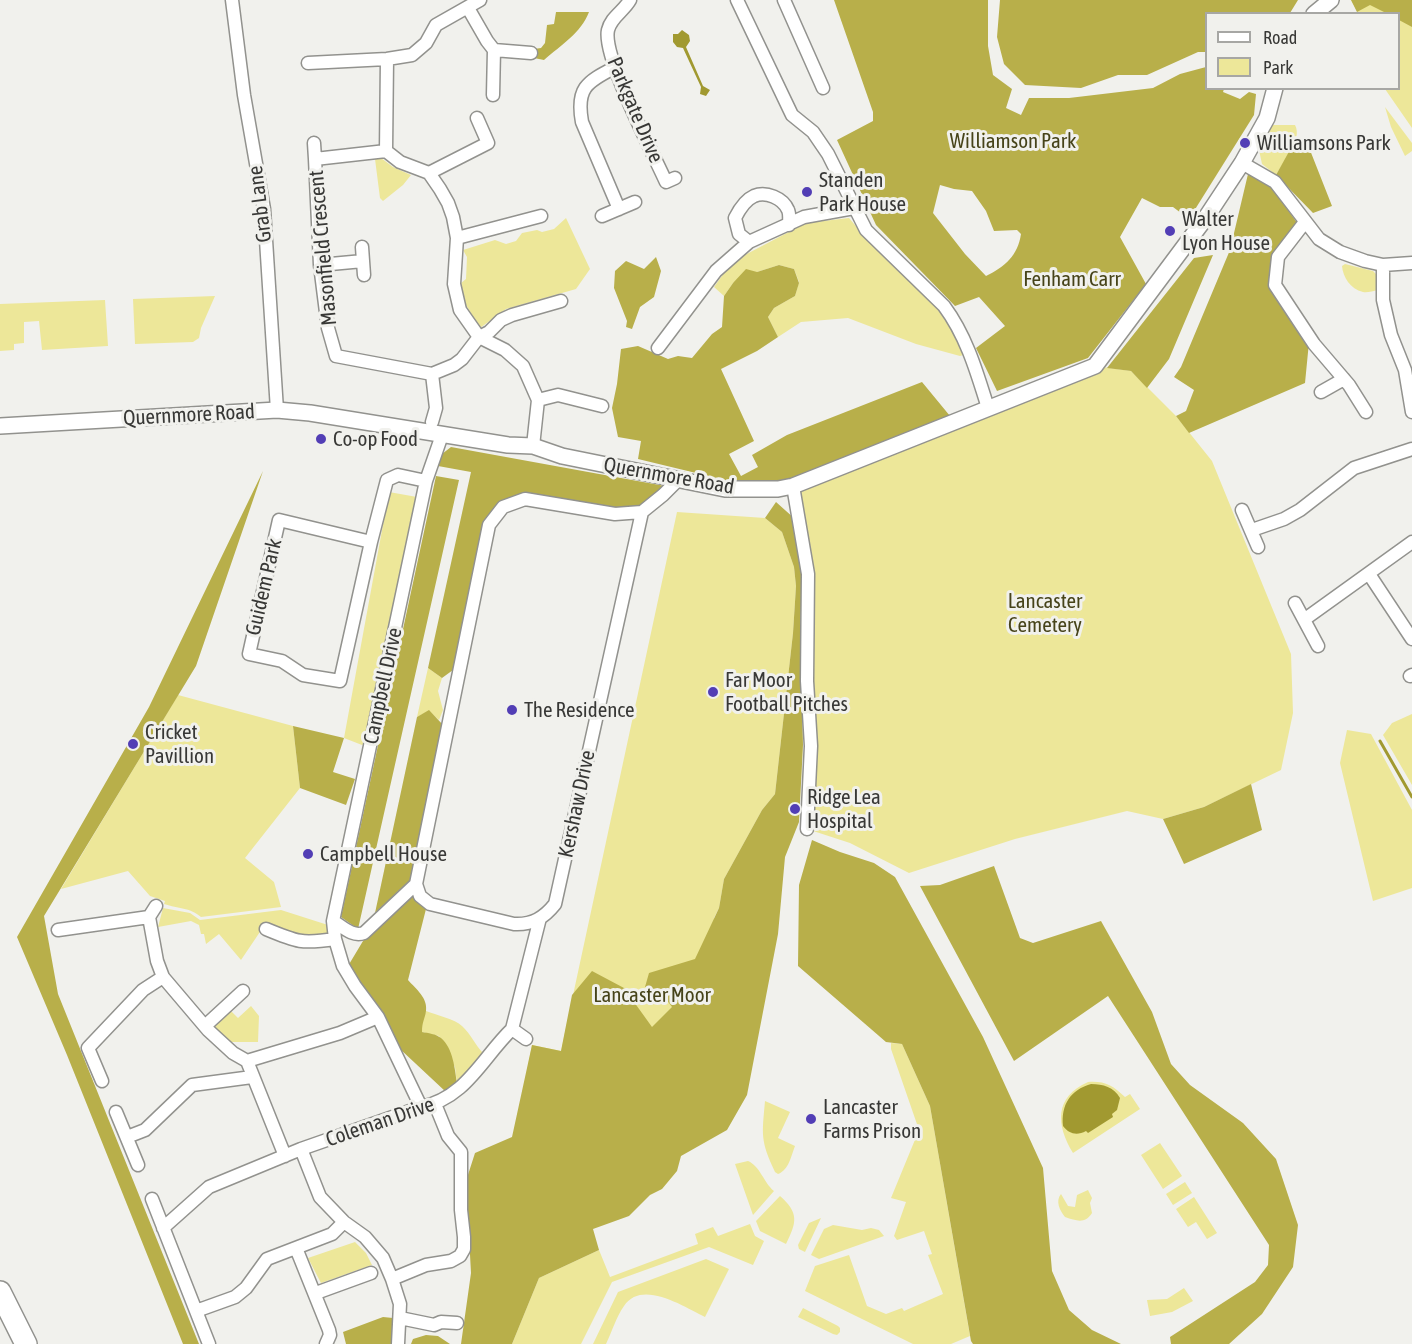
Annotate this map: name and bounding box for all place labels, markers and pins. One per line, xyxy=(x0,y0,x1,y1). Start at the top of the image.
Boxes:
place label: Williamsons Park xyxy=(1257,130,1391,156)
marker: Williamsons Park xyxy=(1238,136,1252,150)
place label: Standen Park House xyxy=(819,167,906,217)
marker: Standen Park House xyxy=(800,185,814,199)
place label: Walter Lyon House xyxy=(1182,206,1270,256)
marker: Walter Lyon House xyxy=(1163,224,1177,238)
place label: Co-op Food xyxy=(333,426,418,452)
marker: Co-op Food xyxy=(314,432,328,446)
place label: Far Moor Football Pitches xyxy=(725,667,848,717)
marker: Far Moor Football Pitches xyxy=(706,685,720,699)
place label: The Residence xyxy=(524,697,635,723)
marker: The Residence xyxy=(505,703,519,717)
place label: Cricket Pavillion xyxy=(145,719,214,769)
marker: Cricket Pavillion xyxy=(126,737,140,751)
place label: Ridge Lea Hospital xyxy=(807,784,881,834)
marker: Ridge Lea Hospital xyxy=(788,802,802,816)
place label: Campbell House xyxy=(320,841,447,867)
marker: Campbell House xyxy=(301,847,315,861)
place label: Lancaster Farms Prison xyxy=(823,1094,921,1144)
marker: Lancaster Farms Prison xyxy=(804,1112,818,1126)

